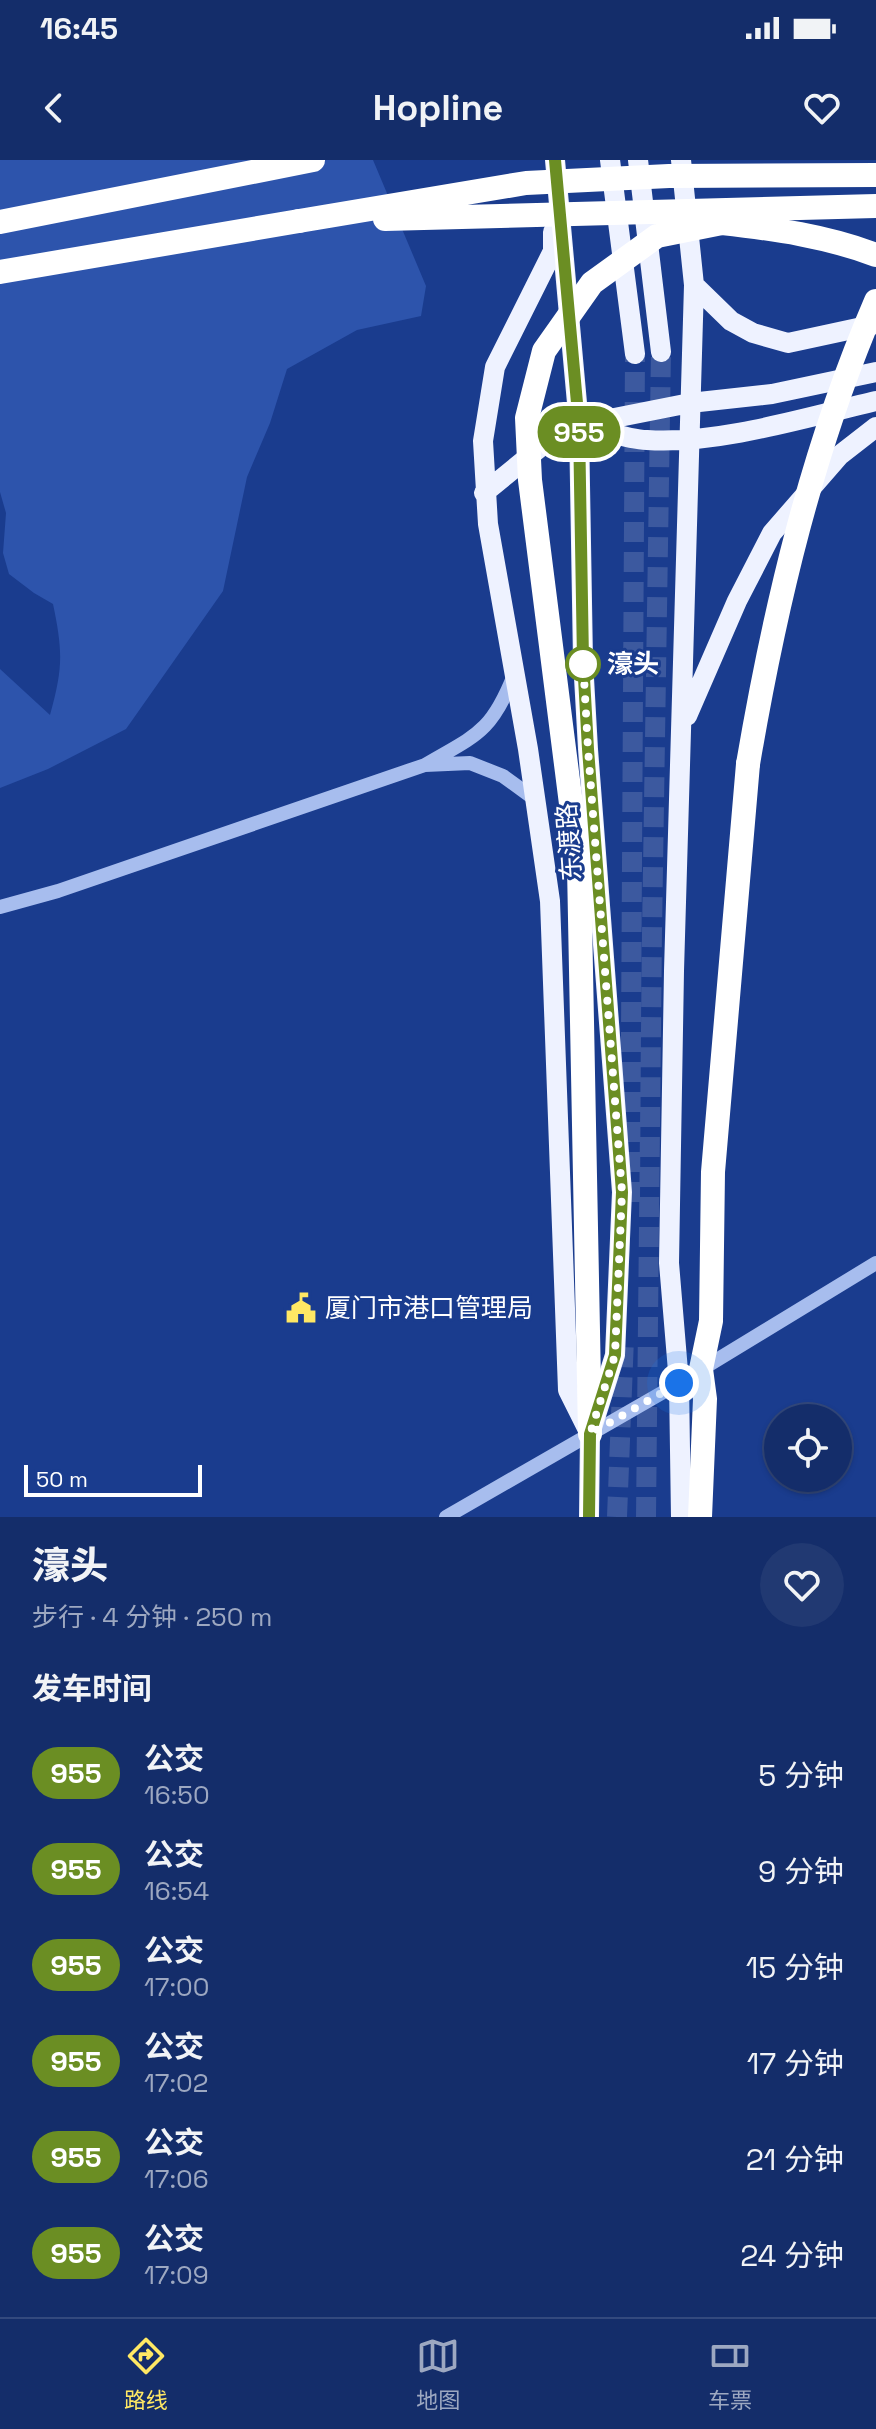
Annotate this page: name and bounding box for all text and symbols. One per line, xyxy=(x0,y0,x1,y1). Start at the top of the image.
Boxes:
text: 16:45 xyxy=(40,9,118,48)
text: Hopline xyxy=(373,85,503,131)
icon: back xyxy=(32,86,76,130)
icon: heart xyxy=(800,86,844,130)
line badge: 955 xyxy=(533,406,625,458)
text: 955 xyxy=(554,414,604,450)
marker: 濠头 xyxy=(566,647,600,681)
place label: 濠头 xyxy=(607,647,659,681)
street label: 东渡路 xyxy=(549,802,589,882)
public building icon: 厦门市港口管理局 xyxy=(284,1291,318,1325)
place label: 厦门市港口管理局 xyxy=(325,1291,533,1325)
your location xyxy=(659,1363,699,1403)
map controls xyxy=(764,1404,852,1492)
button: locate xyxy=(764,1404,852,1492)
scale bar xyxy=(24,1461,202,1497)
text: 50 m xyxy=(36,1465,88,1493)
text: 濠头 xyxy=(32,1542,108,1590)
button: heart xyxy=(760,1543,844,1627)
text: 步行 · 4 分钟 · 250 m xyxy=(32,1600,272,1634)
text: 发车时间 xyxy=(32,1669,152,1708)
text: 公交 xyxy=(144,1739,204,1778)
text: 955 xyxy=(51,1755,101,1791)
text: 5 分钟 xyxy=(758,1756,844,1795)
text: 16:50 xyxy=(144,1778,210,1812)
text: 公交 xyxy=(144,1835,204,1874)
text: 955 xyxy=(51,1851,101,1887)
text: 9 分钟 xyxy=(758,1852,844,1891)
text: 16:54 xyxy=(144,1874,209,1908)
text: 公交 xyxy=(144,1931,204,1970)
text: 955 xyxy=(51,1947,101,1983)
text: 15 分钟 xyxy=(746,1948,844,1987)
text: 17:00 xyxy=(144,1970,209,2004)
text: 公交 xyxy=(144,2027,204,2066)
text: 955 xyxy=(51,2043,101,2079)
text: 17 分钟 xyxy=(747,2044,844,2083)
text: 17:02 xyxy=(144,2066,208,2100)
text: 公交 xyxy=(144,2123,204,2162)
text: 955 xyxy=(51,2139,101,2175)
text: 21 分钟 xyxy=(746,2140,844,2179)
text: 17:06 xyxy=(144,2162,209,2196)
text: 公交 xyxy=(144,2219,204,2258)
text: 955 xyxy=(51,2235,101,2271)
text: 24 分钟 xyxy=(740,2236,844,2275)
text: 17:09 xyxy=(144,2258,209,2292)
tab: 路线 xyxy=(124,2334,168,2414)
tab: 地图 xyxy=(416,2334,460,2414)
tab: 车票 xyxy=(708,2334,752,2414)

